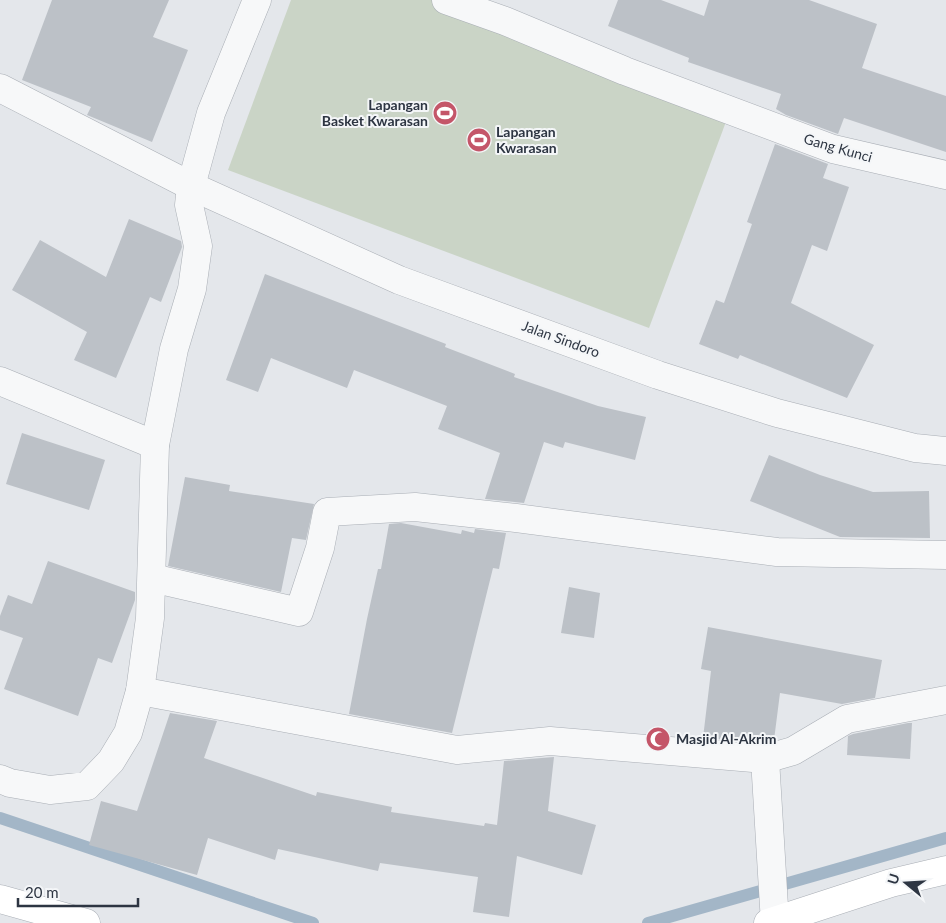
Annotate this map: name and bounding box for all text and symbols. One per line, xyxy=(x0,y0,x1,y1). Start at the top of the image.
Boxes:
place label: Lapangan Basket Kwarasan xyxy=(322,96,428,129)
sports icon: Lapangan Basket Kwarasan xyxy=(432,100,458,126)
place label: Lapangan Kwarasan xyxy=(496,123,557,156)
sports icon: Lapangan Kwarasan xyxy=(466,127,492,153)
street label: Gang Kunci xyxy=(802,130,874,165)
street label: Jalan Sindoro xyxy=(520,317,602,360)
mosque icon: Masjid Al-Akrim xyxy=(645,726,671,752)
place label: Masjid Al-Akrim xyxy=(676,730,776,747)
north arrow xyxy=(881,858,931,908)
text: U xyxy=(883,871,903,886)
scale bar xyxy=(18,876,138,908)
text: 20 m xyxy=(25,883,59,901)

